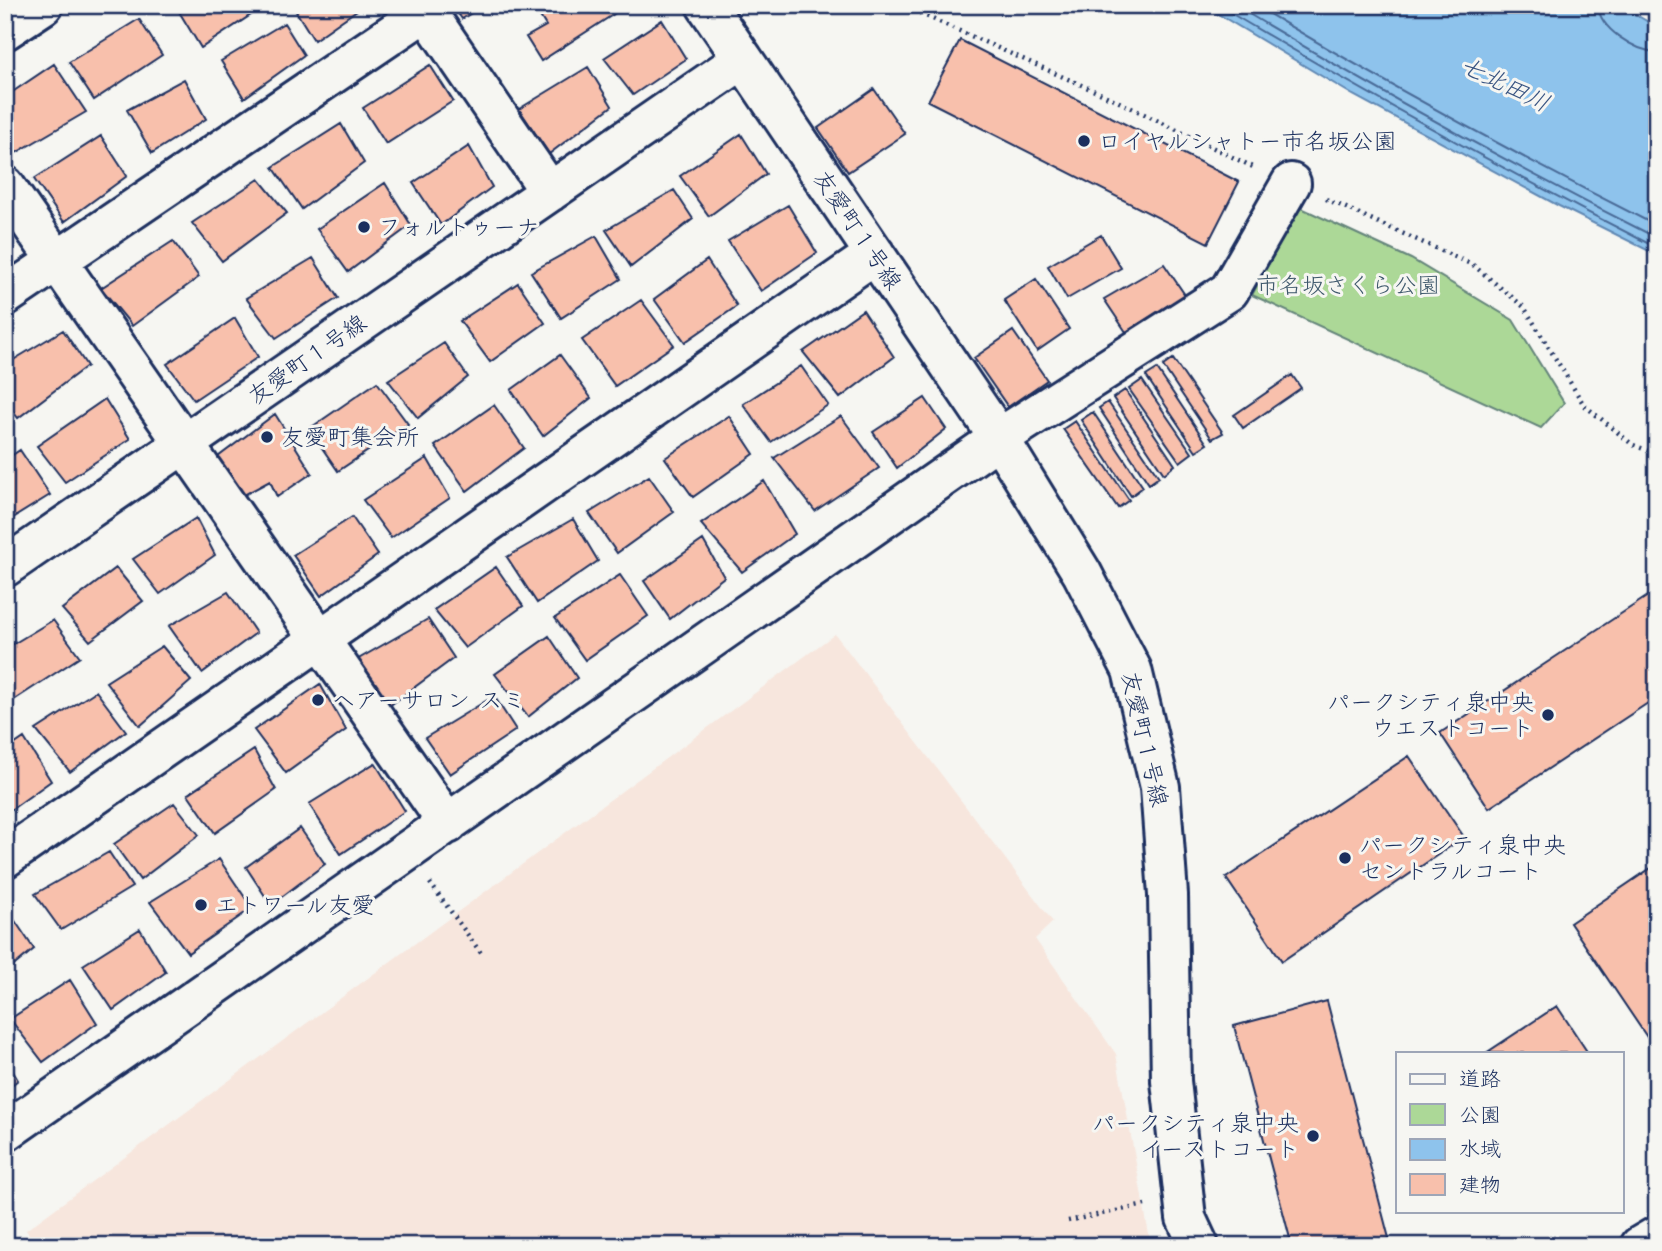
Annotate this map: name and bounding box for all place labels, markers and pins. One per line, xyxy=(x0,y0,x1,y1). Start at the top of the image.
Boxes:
place label: ロイヤルシャトー市名坂公園 xyxy=(1098,126,1397,158)
marker: ロイヤルシャトー市名坂公園 xyxy=(1076,133,1092,149)
place label: フォルトゥーナ xyxy=(378,212,539,244)
marker: フォルトゥーナ xyxy=(356,219,372,235)
place label: 友愛町集会所 xyxy=(281,422,419,454)
marker: 友愛町集会所 xyxy=(259,429,275,445)
place label: ヘアーサロン スミ xyxy=(332,685,525,717)
place label: パークシティ泉中央 ウエストコート xyxy=(1327,687,1534,745)
marker: ヘアーサロン スミ xyxy=(310,692,326,708)
marker: パークシティ泉中央 ウエストコート xyxy=(1540,707,1556,723)
place label: パークシティ泉中央 セントラルコート xyxy=(1359,830,1566,888)
marker: パークシティ泉中央 セントラルコート xyxy=(1337,850,1353,866)
place label: エトワール友愛 xyxy=(215,890,375,922)
marker: エトワール友愛 xyxy=(193,897,209,913)
place label: パークシティ泉中央 イーストコート xyxy=(1092,1108,1299,1166)
marker: パークシティ泉中央 イーストコート xyxy=(1305,1128,1321,1144)

